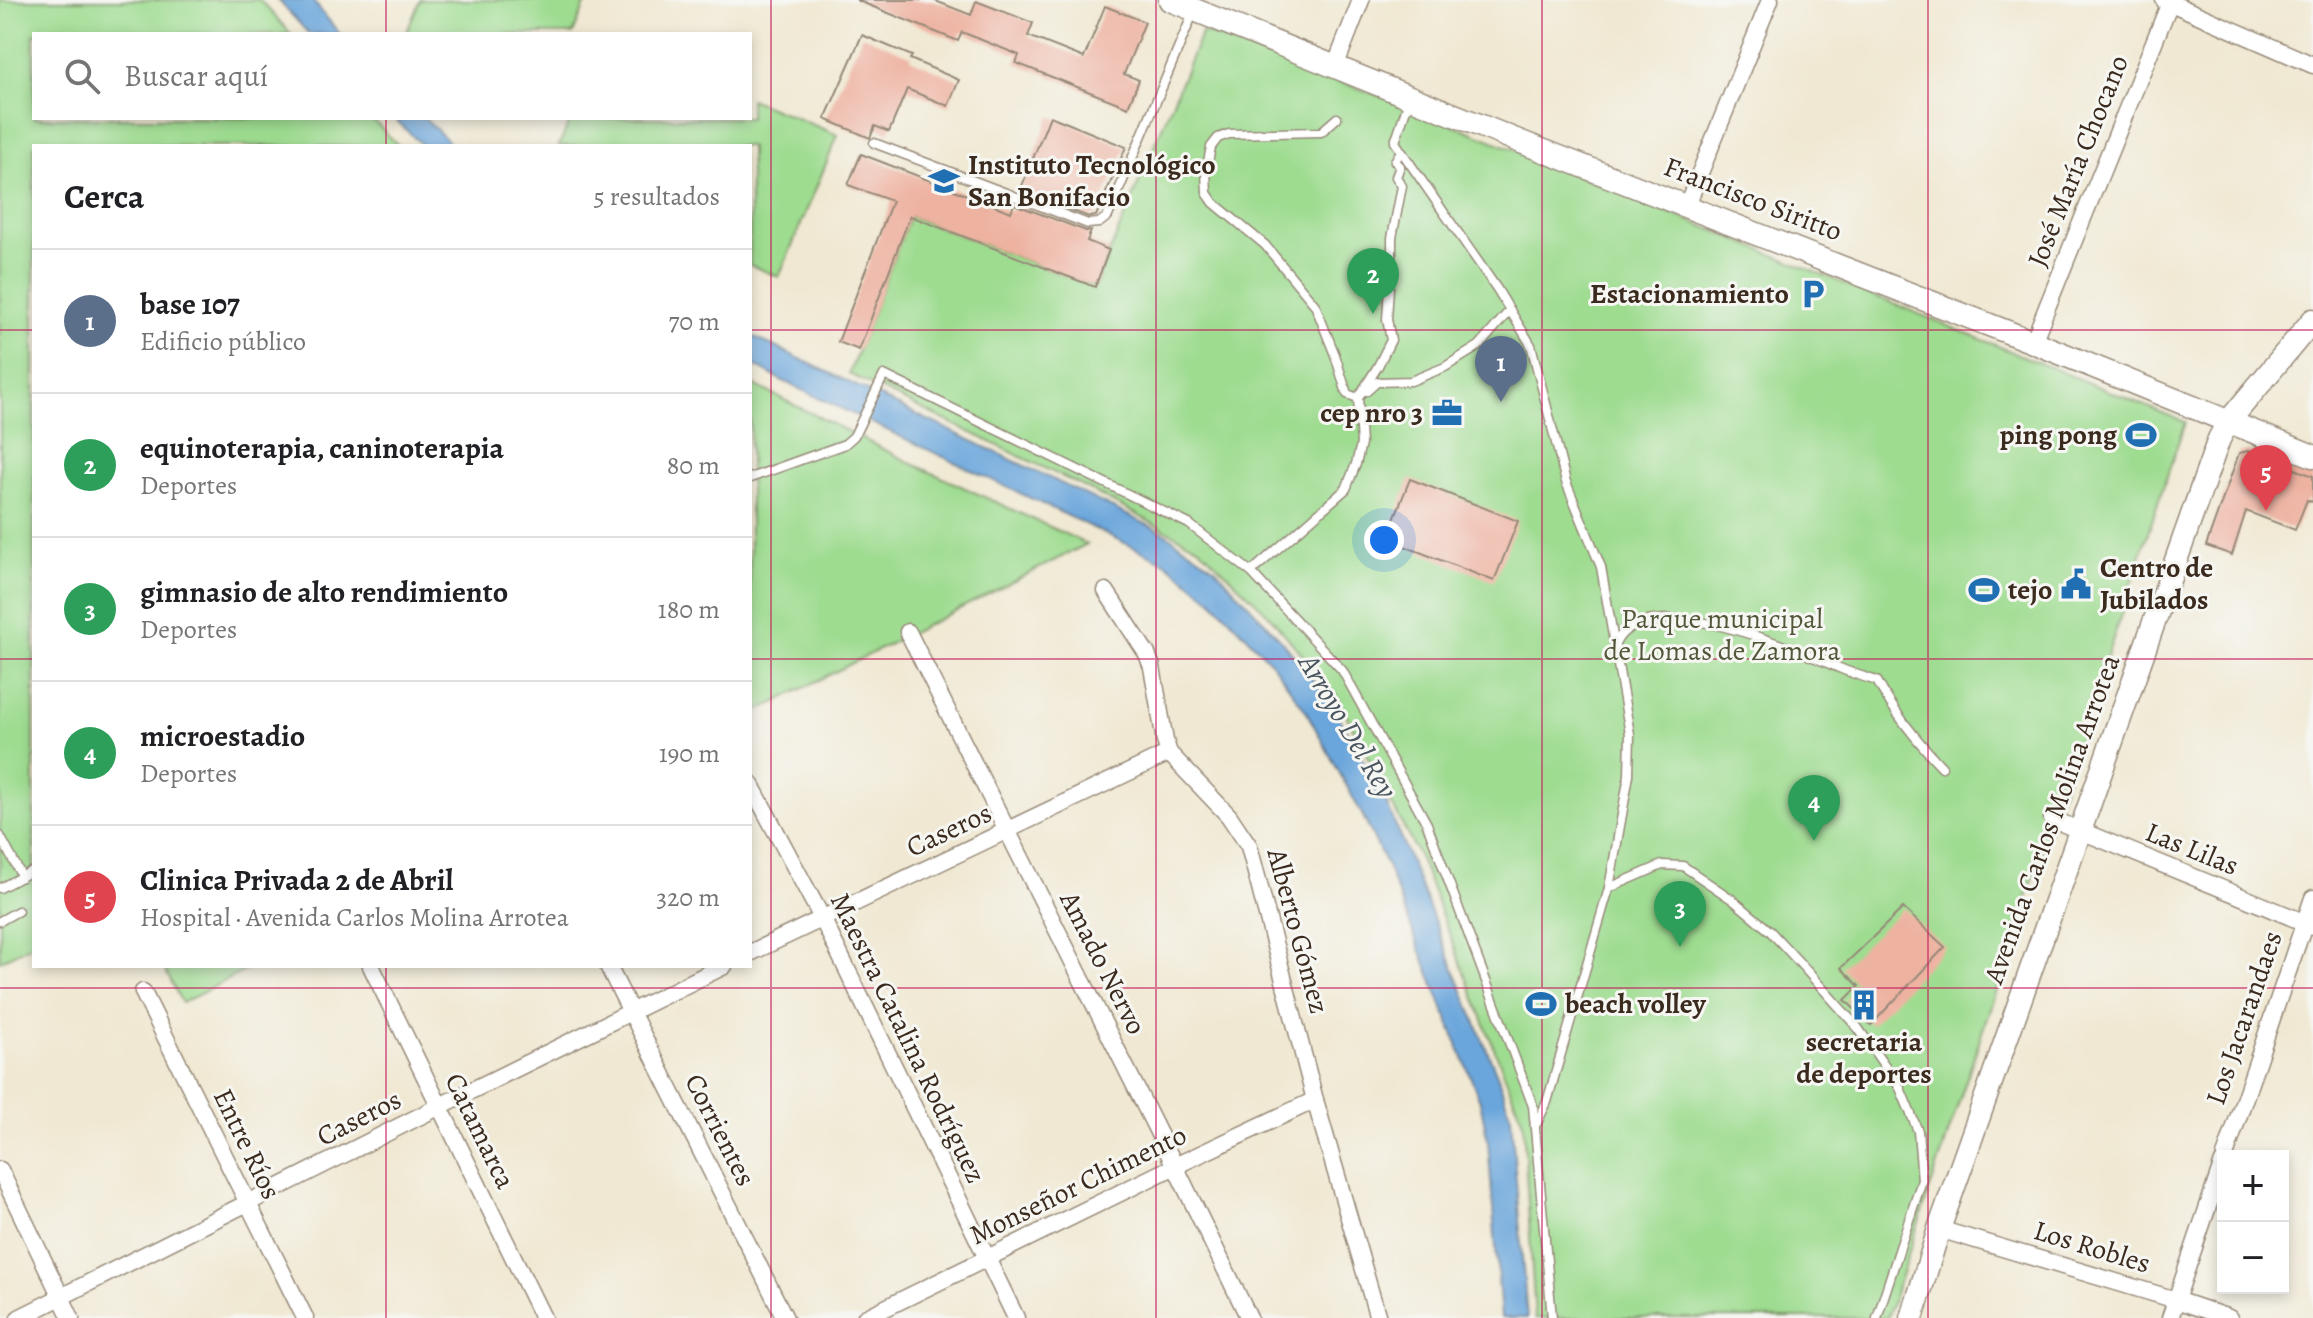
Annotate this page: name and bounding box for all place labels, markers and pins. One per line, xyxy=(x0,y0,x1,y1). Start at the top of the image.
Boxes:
place label: Instituto Tecnológico San Bonifacio xyxy=(968,146,1216,216)
school or university icon: Instituto Tecnológico San Bonifacio xyxy=(927,164,961,198)
pin: 2 xyxy=(1347,248,1399,314)
place label: Estacionamiento xyxy=(1590,275,1789,313)
parking icon: Estacionamiento xyxy=(1796,277,1830,311)
pin: 1 xyxy=(1475,336,1527,402)
place label: cep nro 3 xyxy=(1320,394,1423,432)
office icon: cep nro 3 xyxy=(1430,396,1464,430)
place label: ping pong xyxy=(1999,416,2118,454)
sports icon: ping pong xyxy=(2124,418,2158,452)
pin: 5 xyxy=(2240,445,2292,511)
place label: Centro de Jubilados xyxy=(2100,549,2213,619)
public building icon: Centro de Jubilados xyxy=(2059,567,2093,601)
place label: tejo xyxy=(2008,571,2052,609)
sports icon: tejo xyxy=(1967,573,2001,607)
pin: 4 xyxy=(1788,775,1840,841)
pin: 3 xyxy=(1654,881,1706,947)
place label: beach volley xyxy=(1564,985,1707,1023)
sports icon: beach volley xyxy=(1524,987,1558,1021)
building icon: secretaria de deportes xyxy=(1847,988,1881,1022)
place label: secretaria de deportes xyxy=(1796,1023,1932,1093)

